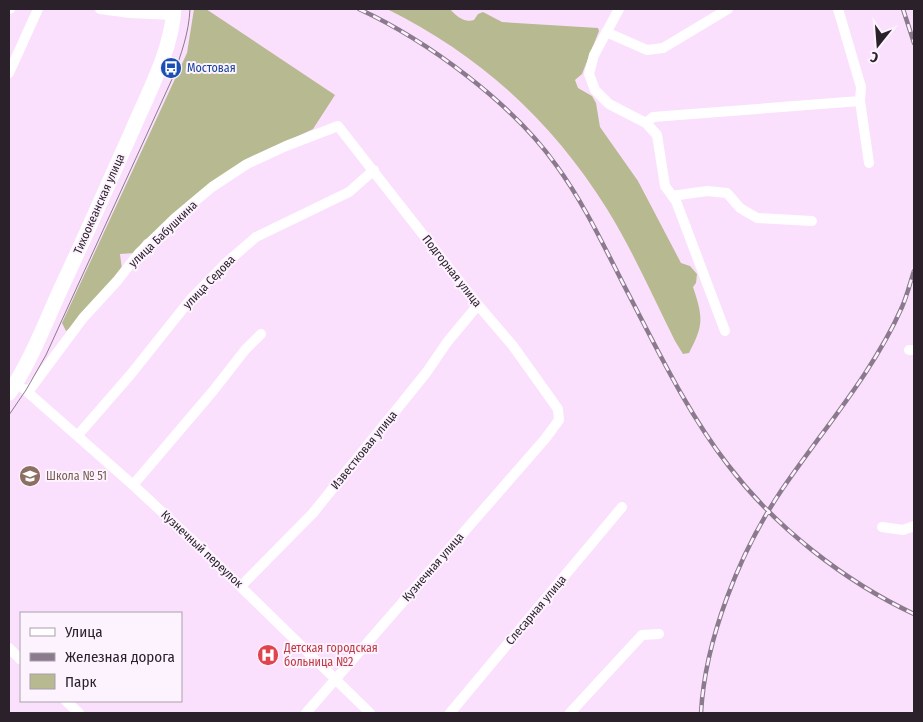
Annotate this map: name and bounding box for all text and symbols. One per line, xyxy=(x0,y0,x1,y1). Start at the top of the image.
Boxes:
north arrow xyxy=(853,20,903,70)
text: С xyxy=(868,48,880,66)
bus stop icon: Мостовая xyxy=(159,56,183,80)
place label: Мостовая xyxy=(187,61,236,75)
street label: Тихоокеанская улица xyxy=(71,152,127,256)
street label: улица Бабушкина xyxy=(126,198,200,270)
street label: Подгорная улица xyxy=(420,232,485,310)
street label: улица Седова xyxy=(180,252,238,312)
street label: Известковая улица xyxy=(328,408,400,492)
school or university icon: Школа № 51 xyxy=(18,464,42,488)
place label: Школа № 51 xyxy=(46,469,107,483)
street label: Кузнечный переулок xyxy=(158,508,246,591)
street label: Кузнечная улица xyxy=(399,530,467,604)
street label: Слесарная улица xyxy=(503,572,569,648)
legend xyxy=(20,612,182,702)
text: Улица xyxy=(64,623,103,641)
place label: Детская городская больница №2 xyxy=(283,641,378,669)
hospital icon: Детская городская больница №2 xyxy=(256,643,280,667)
text: Железная дорога xyxy=(65,648,175,666)
text: Парк xyxy=(65,673,96,691)

